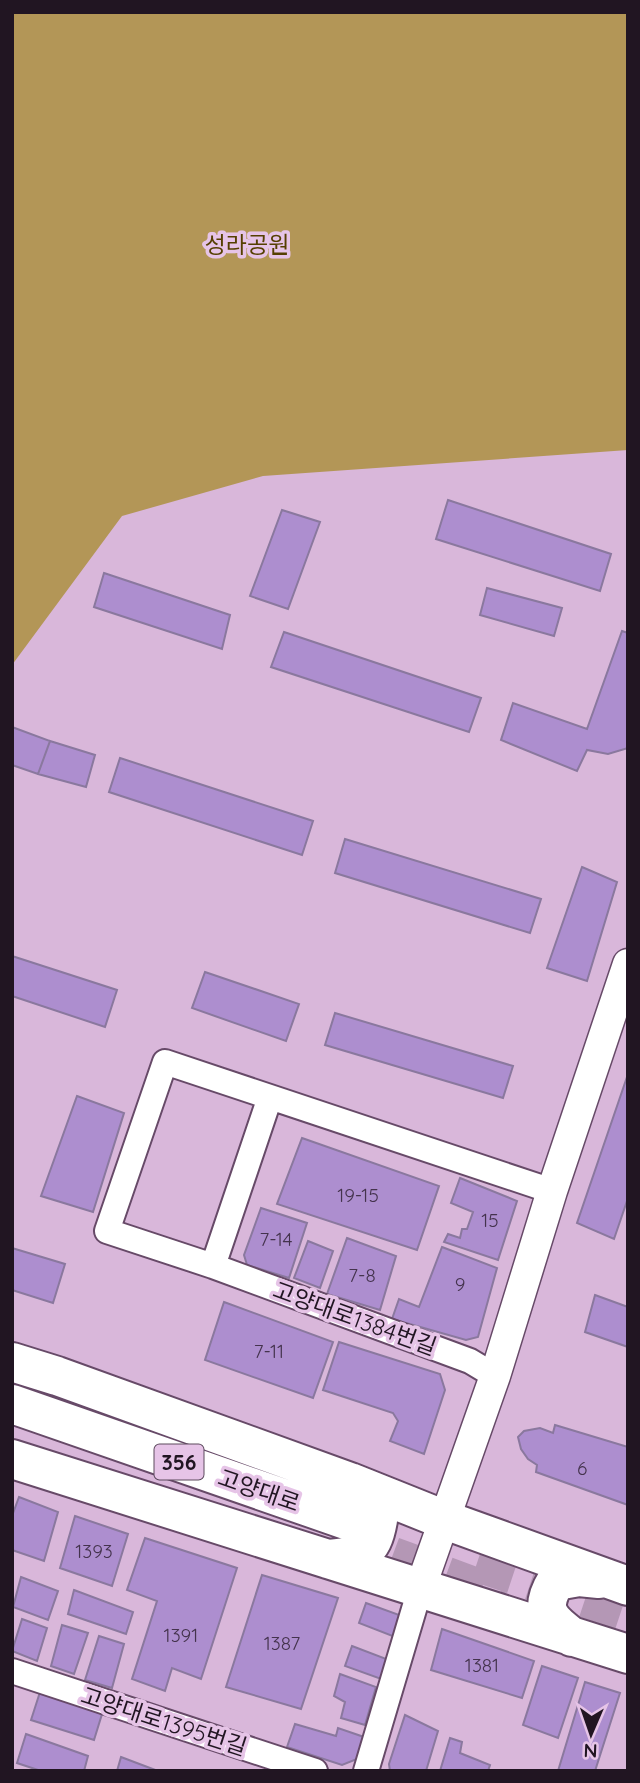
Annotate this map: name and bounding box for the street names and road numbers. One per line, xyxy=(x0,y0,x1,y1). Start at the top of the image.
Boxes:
street label: 고양대로1384번길 xyxy=(269,1275,441,1361)
road number: 356 xyxy=(154,1444,204,1480)
street label: 고양대로 xyxy=(214,1463,304,1517)
street label: 고양대로1395번길 xyxy=(77,1680,251,1762)

